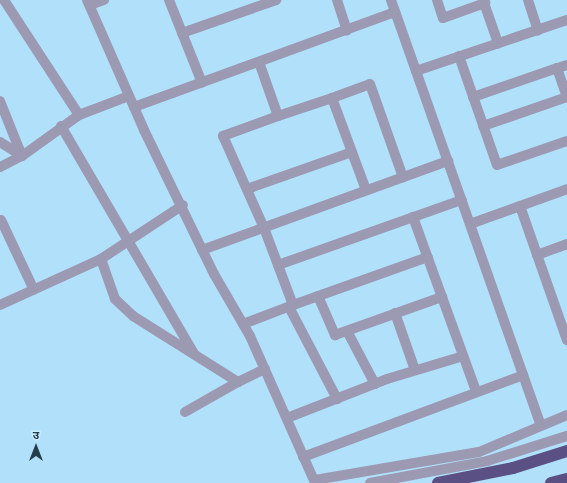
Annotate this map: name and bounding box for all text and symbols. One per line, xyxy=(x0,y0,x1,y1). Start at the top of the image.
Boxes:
north arrow xyxy=(16,427,56,467)
text: उ xyxy=(33,427,39,442)

